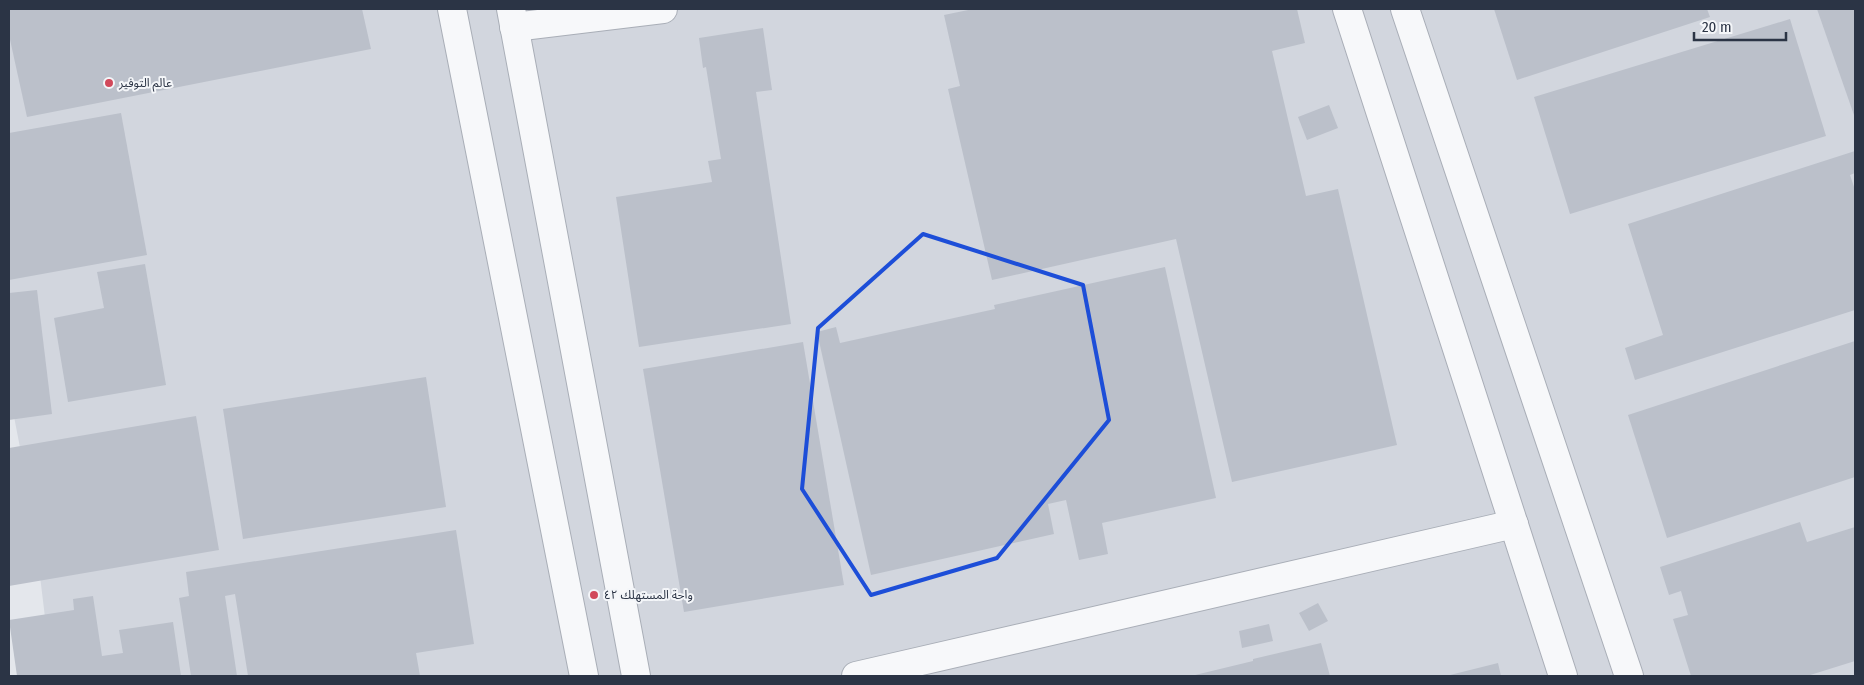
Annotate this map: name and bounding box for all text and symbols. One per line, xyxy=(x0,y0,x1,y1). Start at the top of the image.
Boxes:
scale bar xyxy=(1694,10,1786,42)
text: 20 m xyxy=(1702,18,1732,36)
place label: عالم التوفير xyxy=(118,76,172,92)
marker: عالم التوفير xyxy=(103,77,115,89)
place label: واحة المستهلك ٤٢ xyxy=(604,588,693,602)
marker: واحة المستهلك ٤٢ xyxy=(588,589,600,601)

